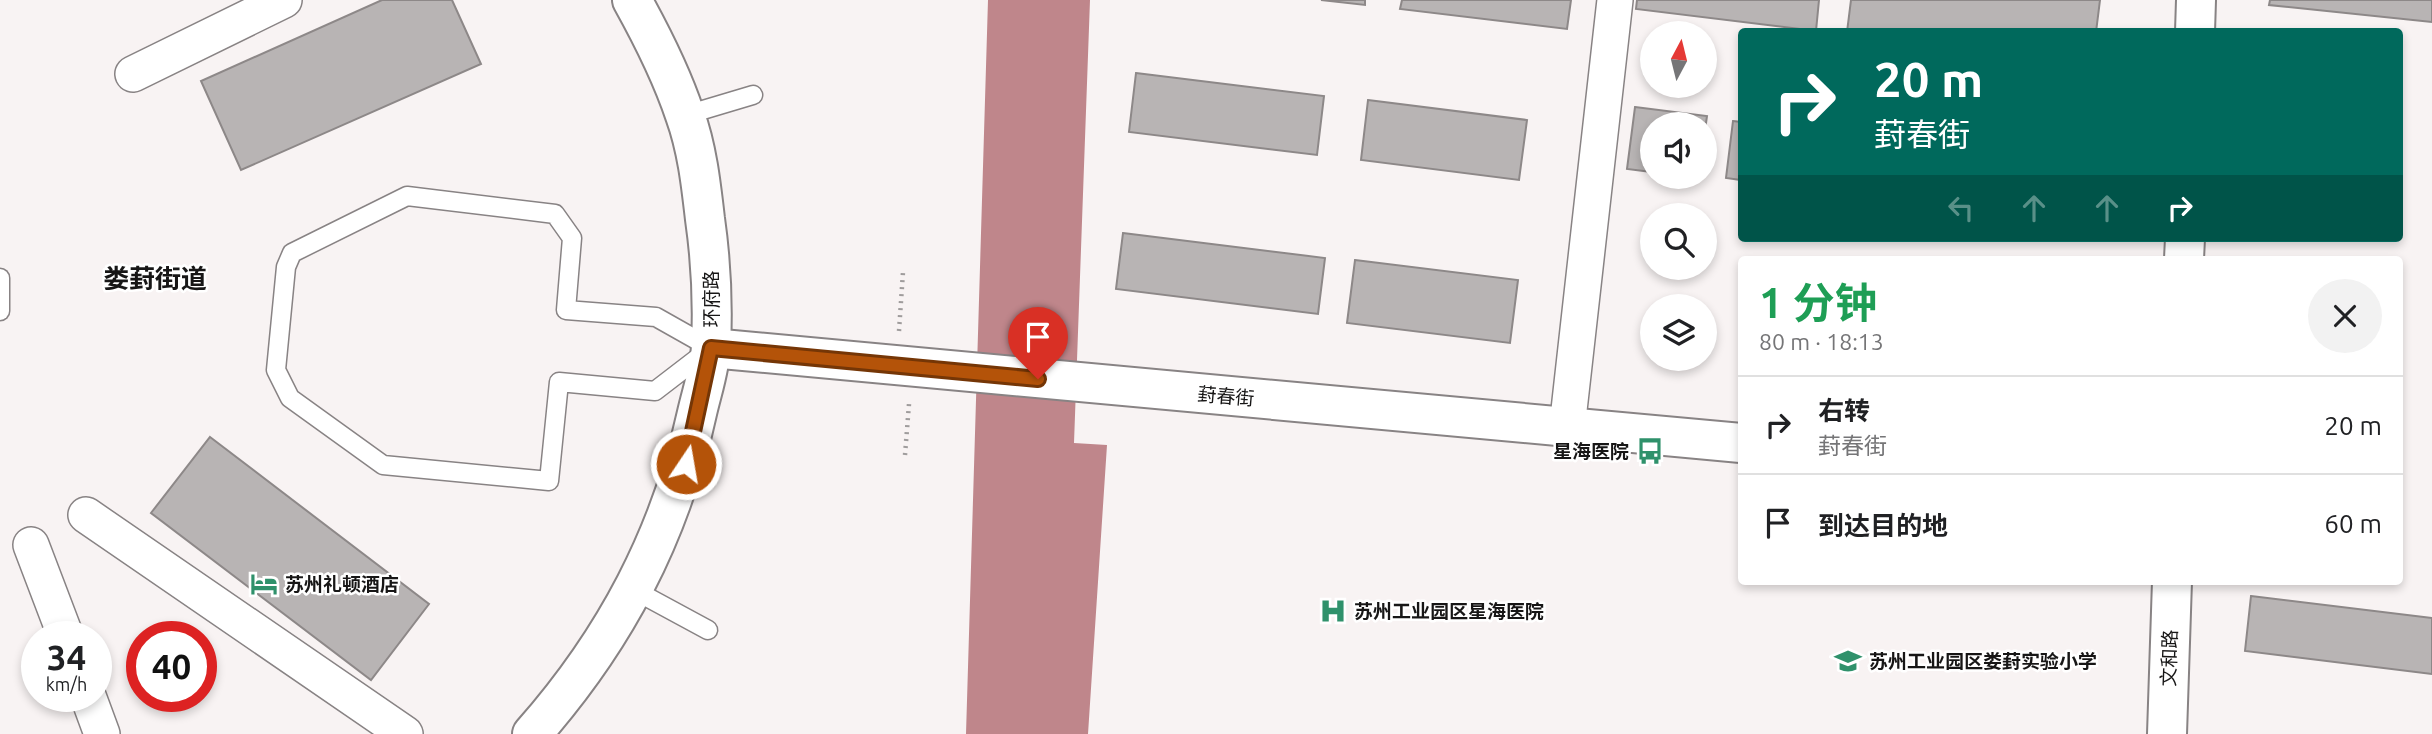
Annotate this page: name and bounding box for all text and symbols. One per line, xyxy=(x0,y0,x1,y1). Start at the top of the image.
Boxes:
north arrow xyxy=(1640,21,1717,98)
map controls xyxy=(1640,21,1717,371)
text: 20 m xyxy=(1874,51,1983,106)
icon: right xyxy=(1759,56,1850,147)
button: sound xyxy=(1640,112,1717,189)
text: 葑春街 xyxy=(1874,116,1970,152)
icon: left xyxy=(1942,189,1980,227)
icon: ahead xyxy=(2015,189,2053,227)
icon: ahead xyxy=(2088,189,2126,227)
icon: right xyxy=(2161,189,2199,227)
button: search xyxy=(1640,203,1717,280)
district label: 娄葑街道 xyxy=(103,264,207,293)
street label: 环府路 xyxy=(700,270,722,328)
text: 1 分钟 xyxy=(1759,279,1877,326)
button: close xyxy=(2308,279,2382,353)
button: layers xyxy=(1640,294,1717,371)
pin xyxy=(1008,307,1068,379)
icon: arrive xyxy=(1019,318,1057,356)
text: 80 m · 18:13 xyxy=(1759,329,1884,354)
street label: 葑春街 xyxy=(1197,383,1255,409)
text: 右转 xyxy=(1818,396,1870,425)
icon: right xyxy=(1759,406,1797,444)
text: 20 m xyxy=(2324,411,2382,440)
position arrow xyxy=(649,427,723,501)
text: 葑春街 xyxy=(1818,433,1887,458)
bus stop icon: 星海医院 xyxy=(1635,436,1665,466)
place label: 星海医院 xyxy=(1553,440,1629,462)
icon: arrive xyxy=(1759,504,1797,542)
text: 60 m xyxy=(2324,509,2382,538)
text: 到达目的地 xyxy=(1818,511,1948,540)
hotel icon: 苏州礼顿酒店 xyxy=(249,569,279,599)
place label: 苏州礼顿酒店 xyxy=(285,573,399,595)
hospital icon: 苏州工业园区星海医院 xyxy=(1318,596,1348,626)
place label: 苏州工业园区星海医院 xyxy=(1354,600,1544,622)
speed limit sign: 40 xyxy=(126,621,217,712)
street label: 文和路 xyxy=(2157,629,2181,687)
text: 34 xyxy=(47,637,86,677)
school or university icon: 苏州工业园区娄葑实验小学 xyxy=(1833,646,1863,676)
place label: 苏州工业园区娄葑实验小学 xyxy=(1869,650,2097,672)
text: km/h xyxy=(46,674,87,694)

